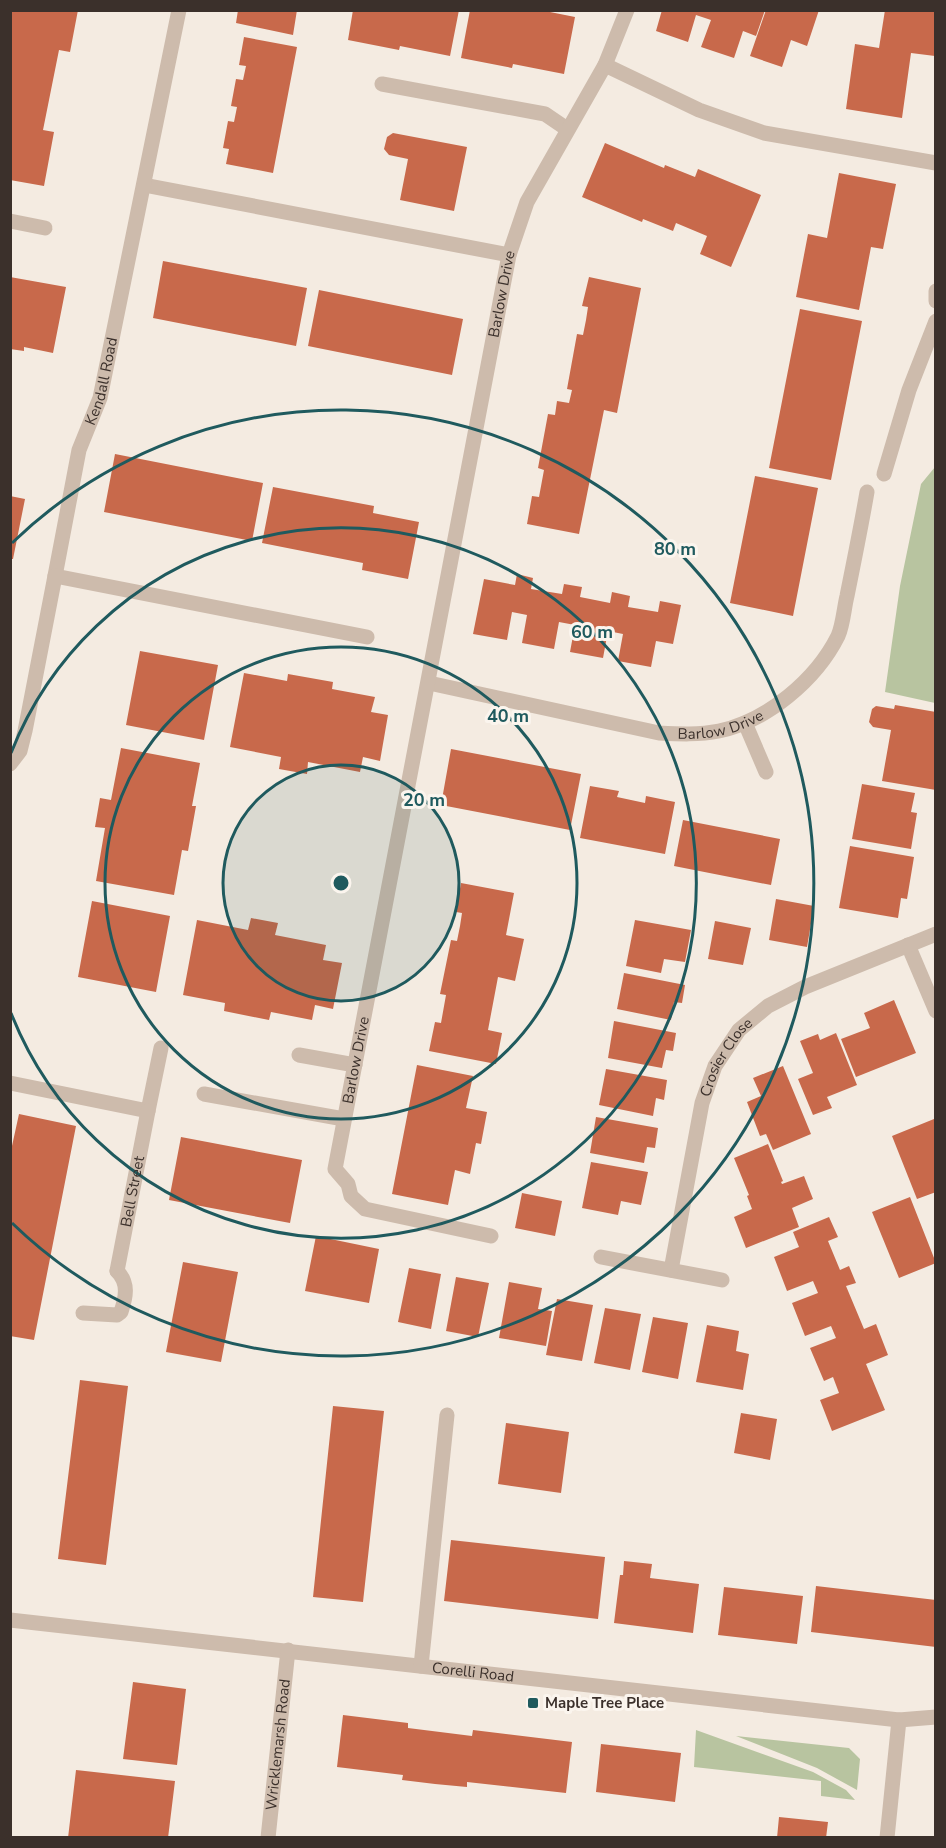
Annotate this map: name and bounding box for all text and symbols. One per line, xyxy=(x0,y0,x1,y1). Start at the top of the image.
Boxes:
street label: Barlow Drive xyxy=(484,248,520,339)
street label: Kendall Road xyxy=(80,336,122,428)
text: 80 m xyxy=(654,537,696,561)
text: 60 m xyxy=(571,620,613,644)
text: 40 m xyxy=(487,704,529,728)
street label: Barlow Drive xyxy=(677,705,767,744)
text: 20 m xyxy=(403,788,445,812)
centre of rings xyxy=(331,873,351,893)
street label: Crosier Close xyxy=(695,1013,757,1099)
street label: Barlow Drive xyxy=(338,1015,374,1105)
street label: Bell Street xyxy=(116,1154,149,1229)
street label: Corelli Road xyxy=(431,1658,515,1687)
street label: Wricklemarsh Road xyxy=(261,1678,295,1811)
place label: Maple Tree Place xyxy=(545,1693,664,1713)
marker: Maple Tree Place xyxy=(526,1696,540,1710)

